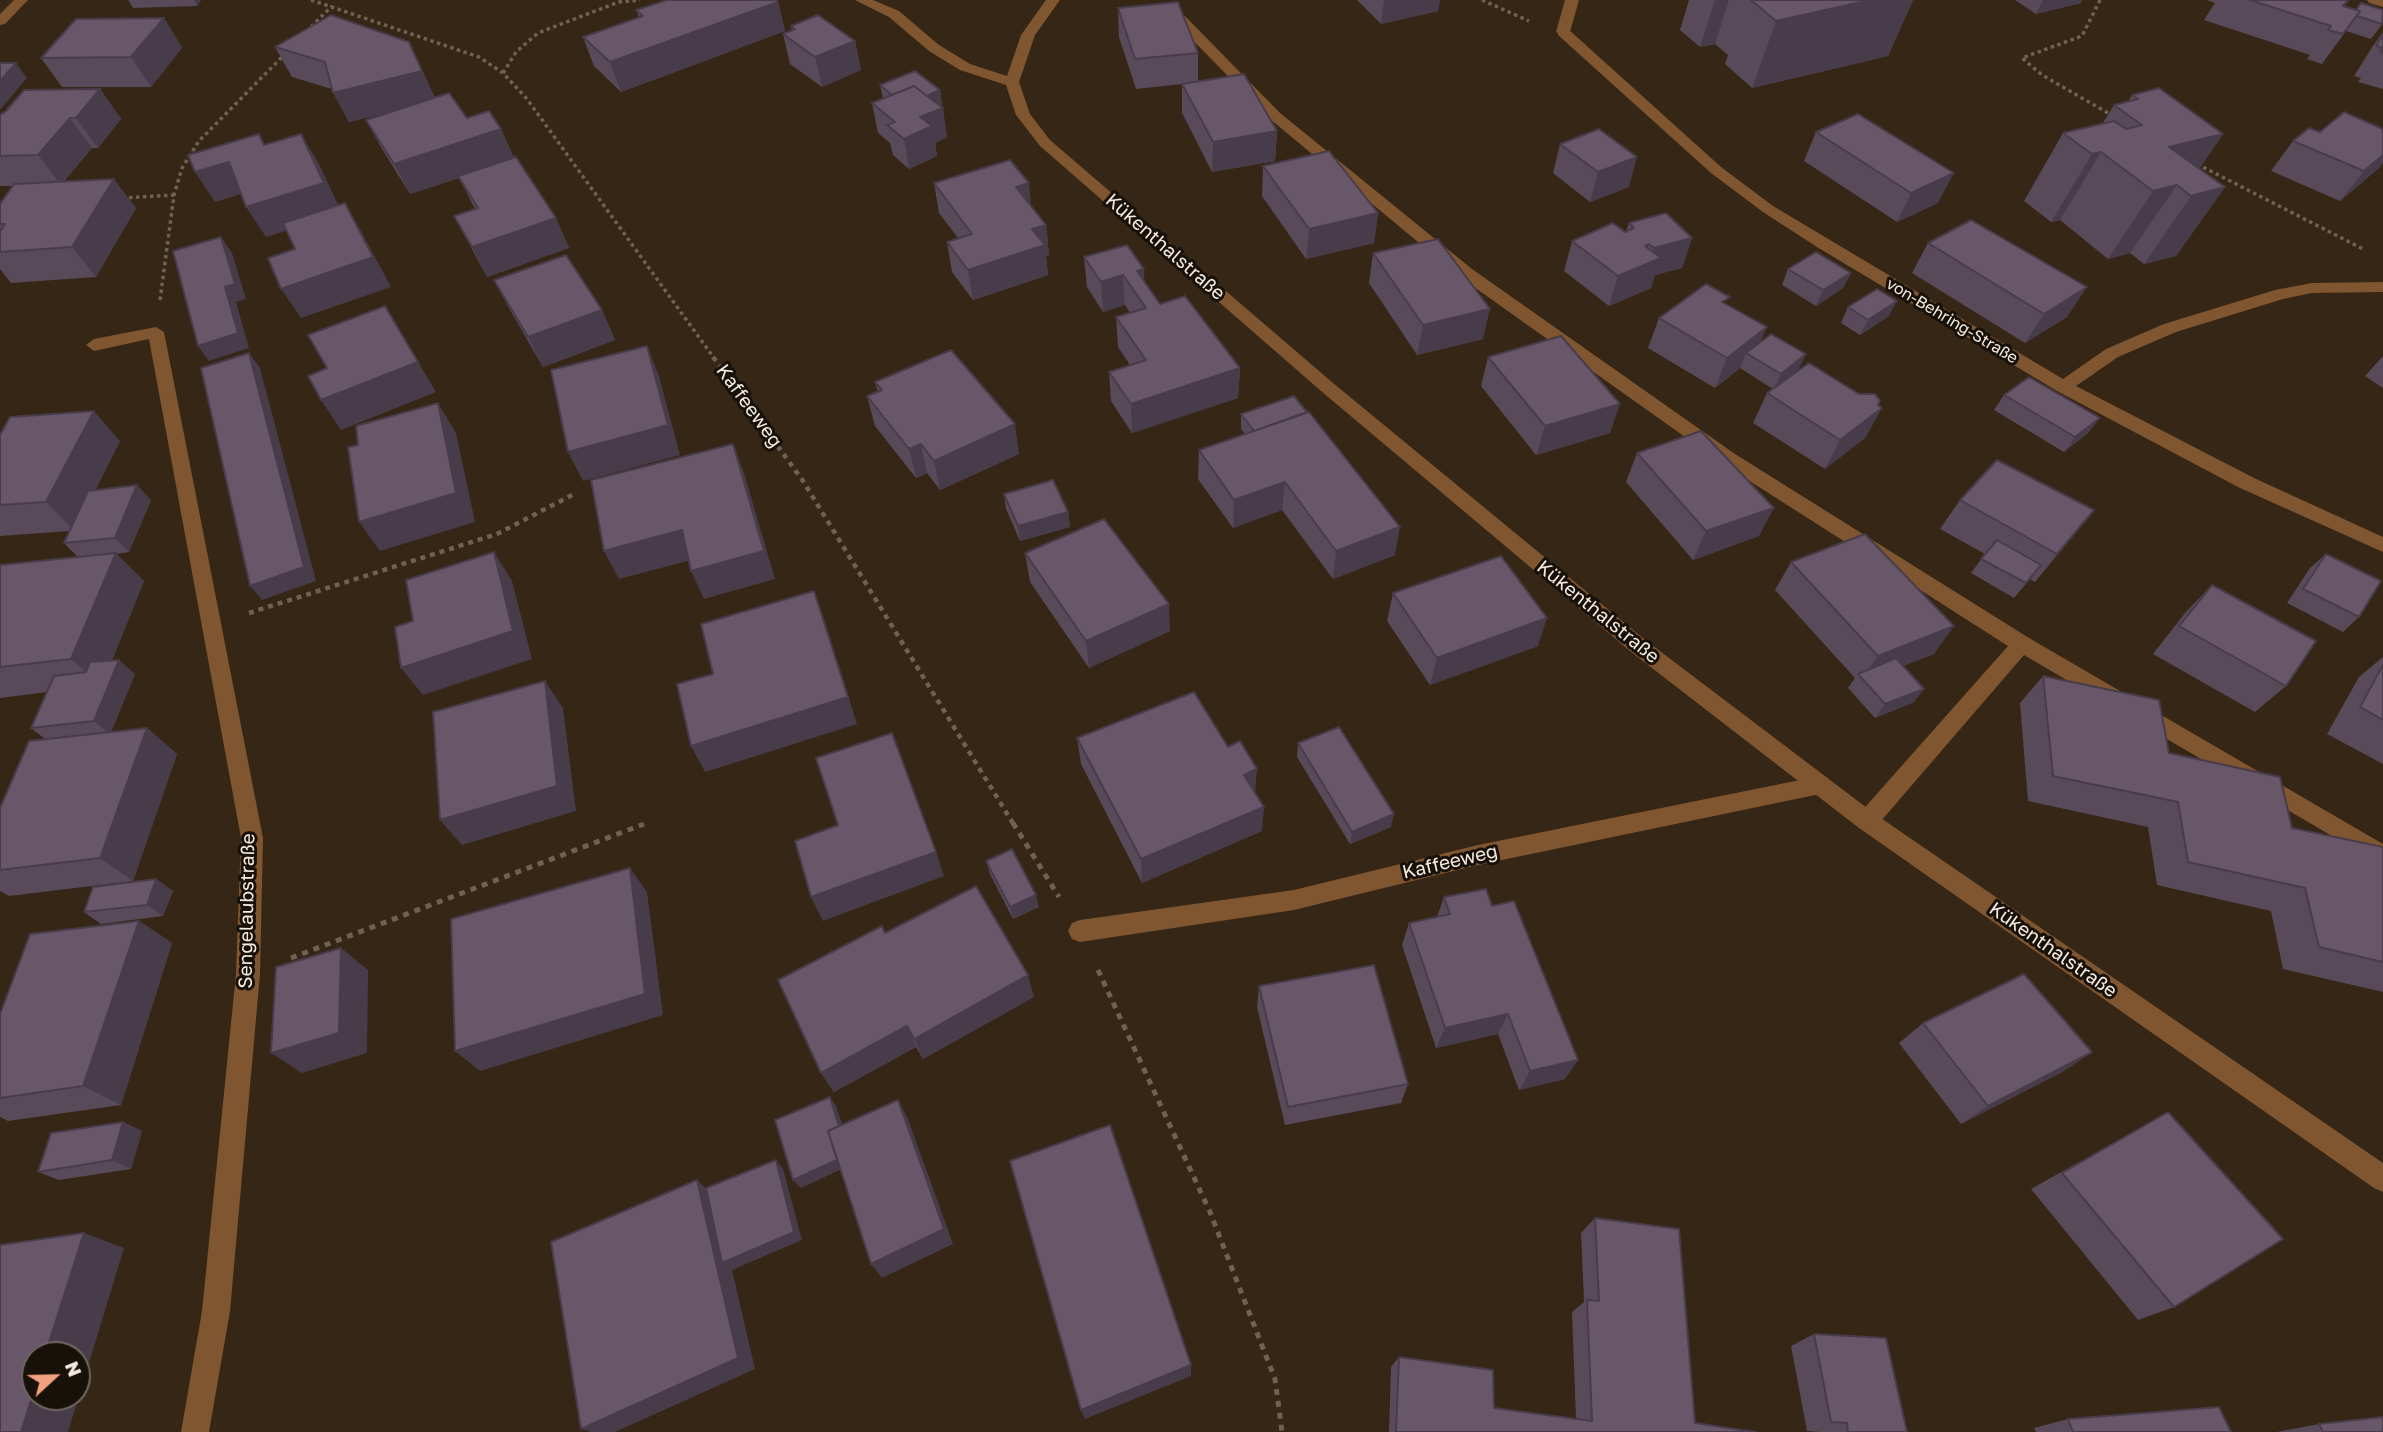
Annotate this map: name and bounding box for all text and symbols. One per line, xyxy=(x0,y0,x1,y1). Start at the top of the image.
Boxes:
street label: Kükenthalstraße xyxy=(1101,189,1229,305)
street label: von-Behring-Straße xyxy=(1883,274,2021,368)
street label: Kaffeeweg xyxy=(711,360,787,452)
street label: Kükenthalstraße xyxy=(1532,556,1664,668)
street label: Sengelaubstraße xyxy=(234,833,260,989)
street label: Kaffeeweg xyxy=(1400,840,1500,884)
street label: Kükenthalstraße xyxy=(1985,897,2121,1003)
north arrow xyxy=(21,1341,91,1411)
text: N xyxy=(61,1358,87,1380)

